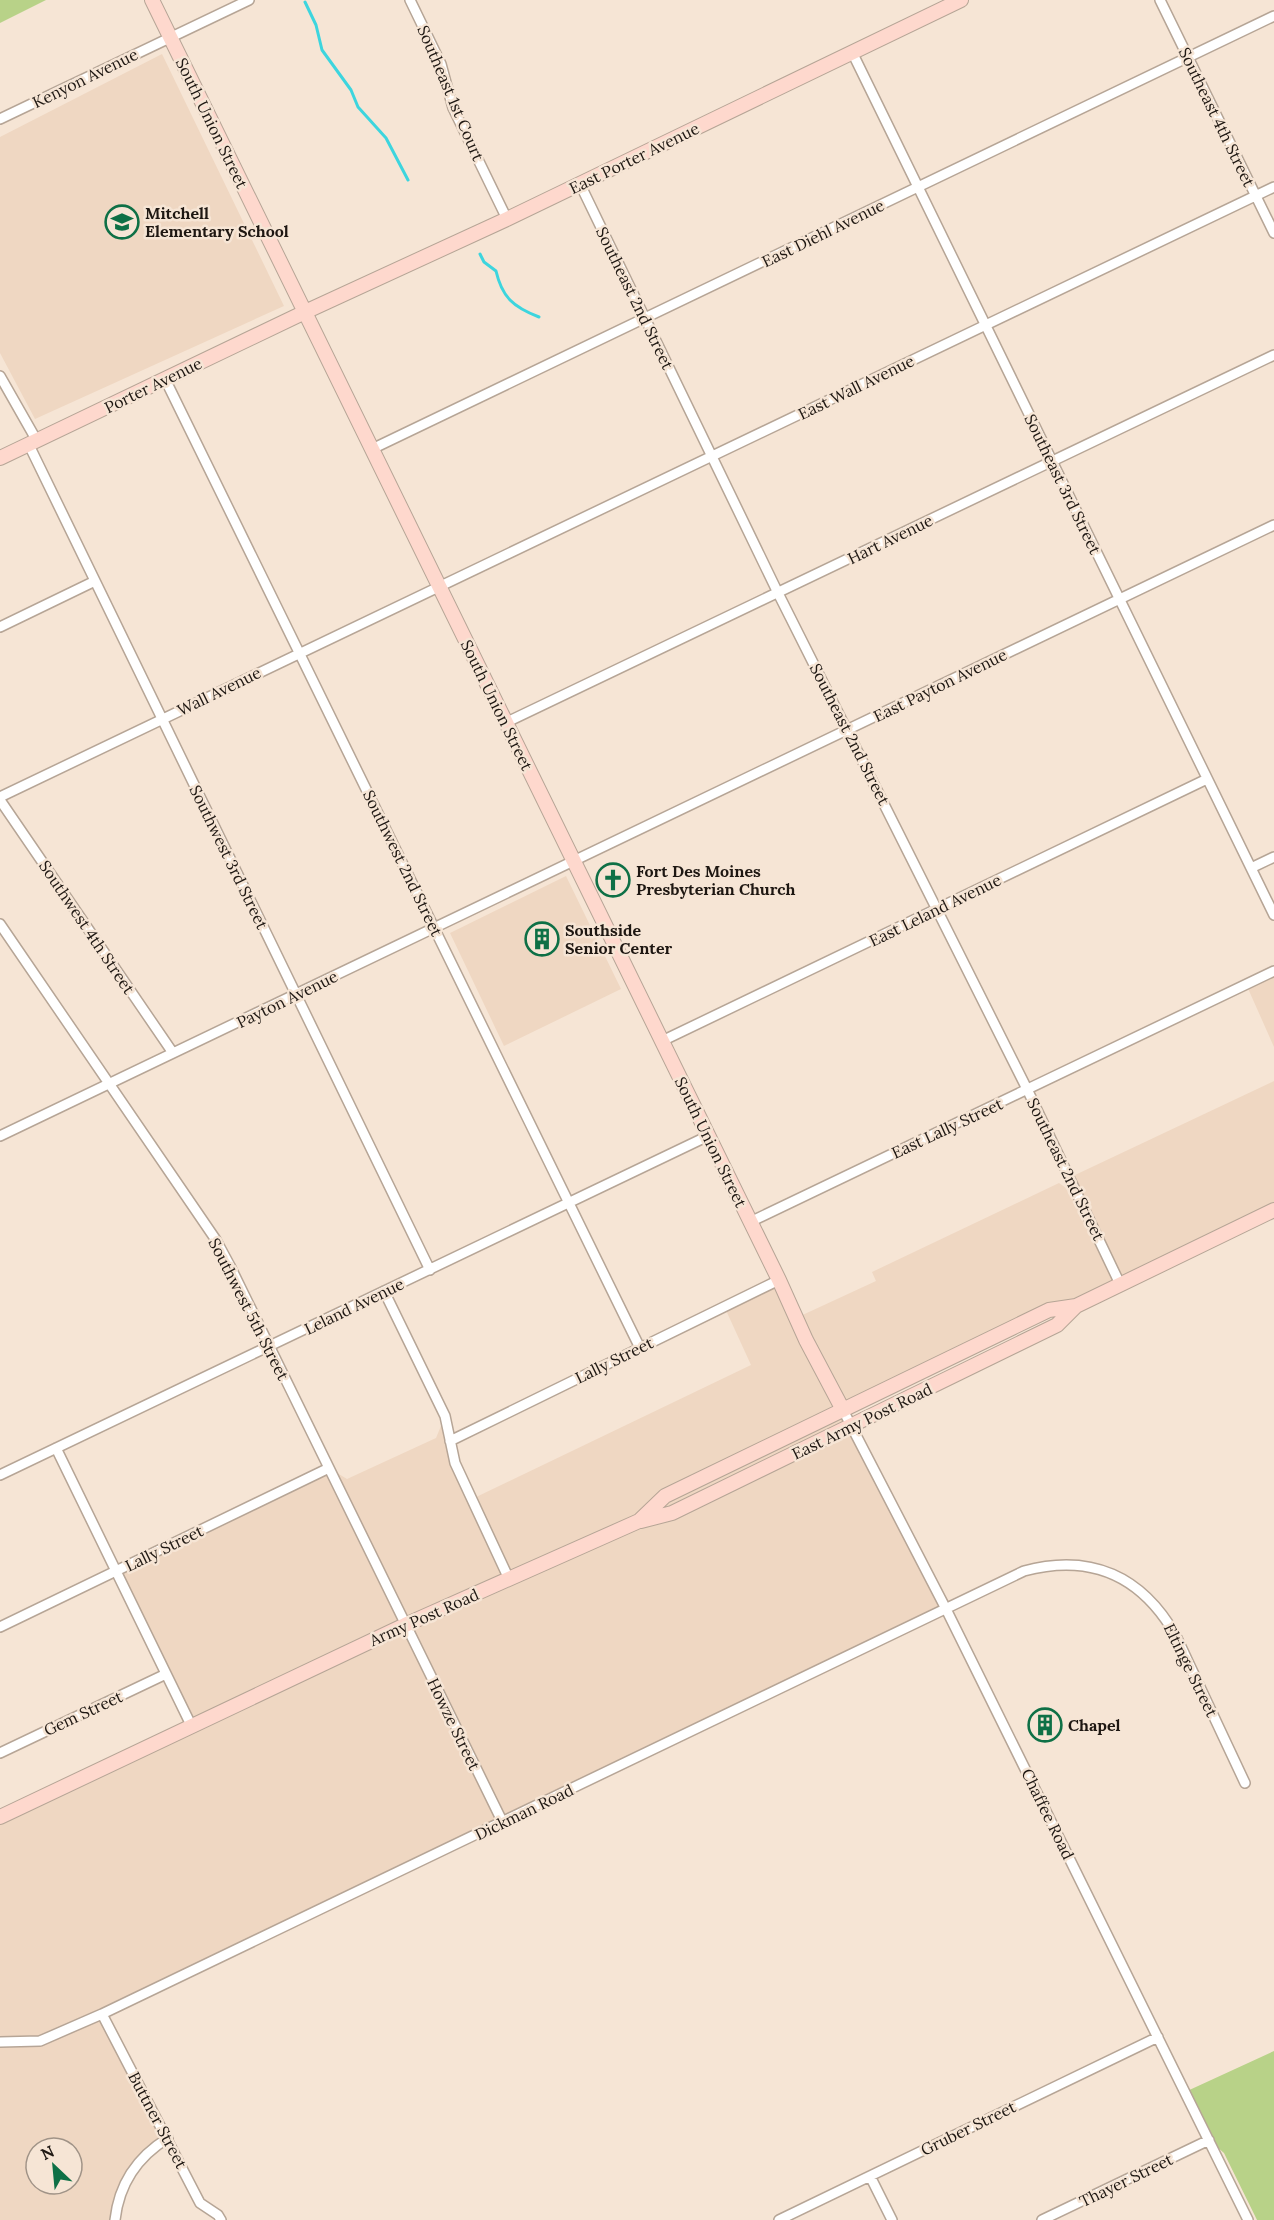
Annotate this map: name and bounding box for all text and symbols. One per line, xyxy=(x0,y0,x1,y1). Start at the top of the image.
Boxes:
street label: Southeast 1st Court xyxy=(413,22,489,165)
street label: Kenyon Avenue xyxy=(29,44,141,112)
street label: Southeast 4th Street xyxy=(1175,44,1260,191)
street label: South Union Street xyxy=(172,54,253,192)
street label: East Porter Avenue xyxy=(566,118,703,198)
street label: East Diehl Avenue xyxy=(759,195,888,271)
place label: Mitchell Elementary School xyxy=(145,203,289,241)
school or university icon: Mitchell Elementary School xyxy=(104,204,140,240)
street label: Southeast 2nd Street xyxy=(592,224,679,373)
street label: East Wall Avenue xyxy=(795,350,918,424)
street label: Porter Avenue xyxy=(101,353,205,417)
street label: Southeast 3rd Street xyxy=(1020,411,1106,558)
street label: Hart Avenue xyxy=(844,510,936,568)
street label: South Union Street xyxy=(457,636,538,774)
street label: East Payton Avenue xyxy=(870,644,1010,726)
street label: Southeast 2nd Street xyxy=(806,660,895,809)
street label: Wall Avenue xyxy=(174,662,264,720)
street label: Southwest 3rd Street xyxy=(185,782,273,933)
street label: Southwest 2nd Street xyxy=(359,787,447,940)
street label: Southwest 4th Street xyxy=(35,856,140,998)
place label: Fort Des Moines Presbyterian Church xyxy=(636,861,796,899)
church icon: Fort Des Moines Presbyterian Church xyxy=(595,862,631,898)
street label: East Leland Avenue xyxy=(866,869,1005,951)
place label: Southside Senior Center xyxy=(565,920,673,958)
building icon: Southside Senior Center xyxy=(524,921,560,957)
street label: Payton Avenue xyxy=(233,966,341,1032)
street label: South Union Street xyxy=(671,1073,752,1211)
street label: East Lally Street xyxy=(888,1093,1007,1163)
street label: Southeast 2nd Street xyxy=(1023,1095,1110,1244)
street label: Southwest 5th Street xyxy=(204,1235,294,1384)
street label: Leland Avenue xyxy=(301,1273,407,1339)
street label: Lally Street xyxy=(572,1332,657,1388)
street label: East Army Post Road xyxy=(789,1378,936,1464)
street label: Lally Street xyxy=(122,1520,207,1576)
street label: Army Post Road xyxy=(365,1584,482,1650)
street label: Eltinge Street xyxy=(1160,1620,1223,1721)
street label: Howze Street xyxy=(423,1675,485,1774)
street label: Gem Street xyxy=(40,1686,126,1740)
building icon: Chapel xyxy=(1027,1707,1063,1743)
place label: Chapel xyxy=(1068,1715,1121,1735)
street label: Chaffee Road xyxy=(1017,1765,1079,1863)
street label: Dickman Road xyxy=(471,1779,577,1844)
street label: Buttner Street xyxy=(124,2068,192,2173)
street label: Gruber Street xyxy=(917,2096,1019,2160)
north arrow xyxy=(24,2136,84,2196)
text: N xyxy=(37,2141,57,2164)
street label: Thayer Street xyxy=(1076,2148,1177,2211)

